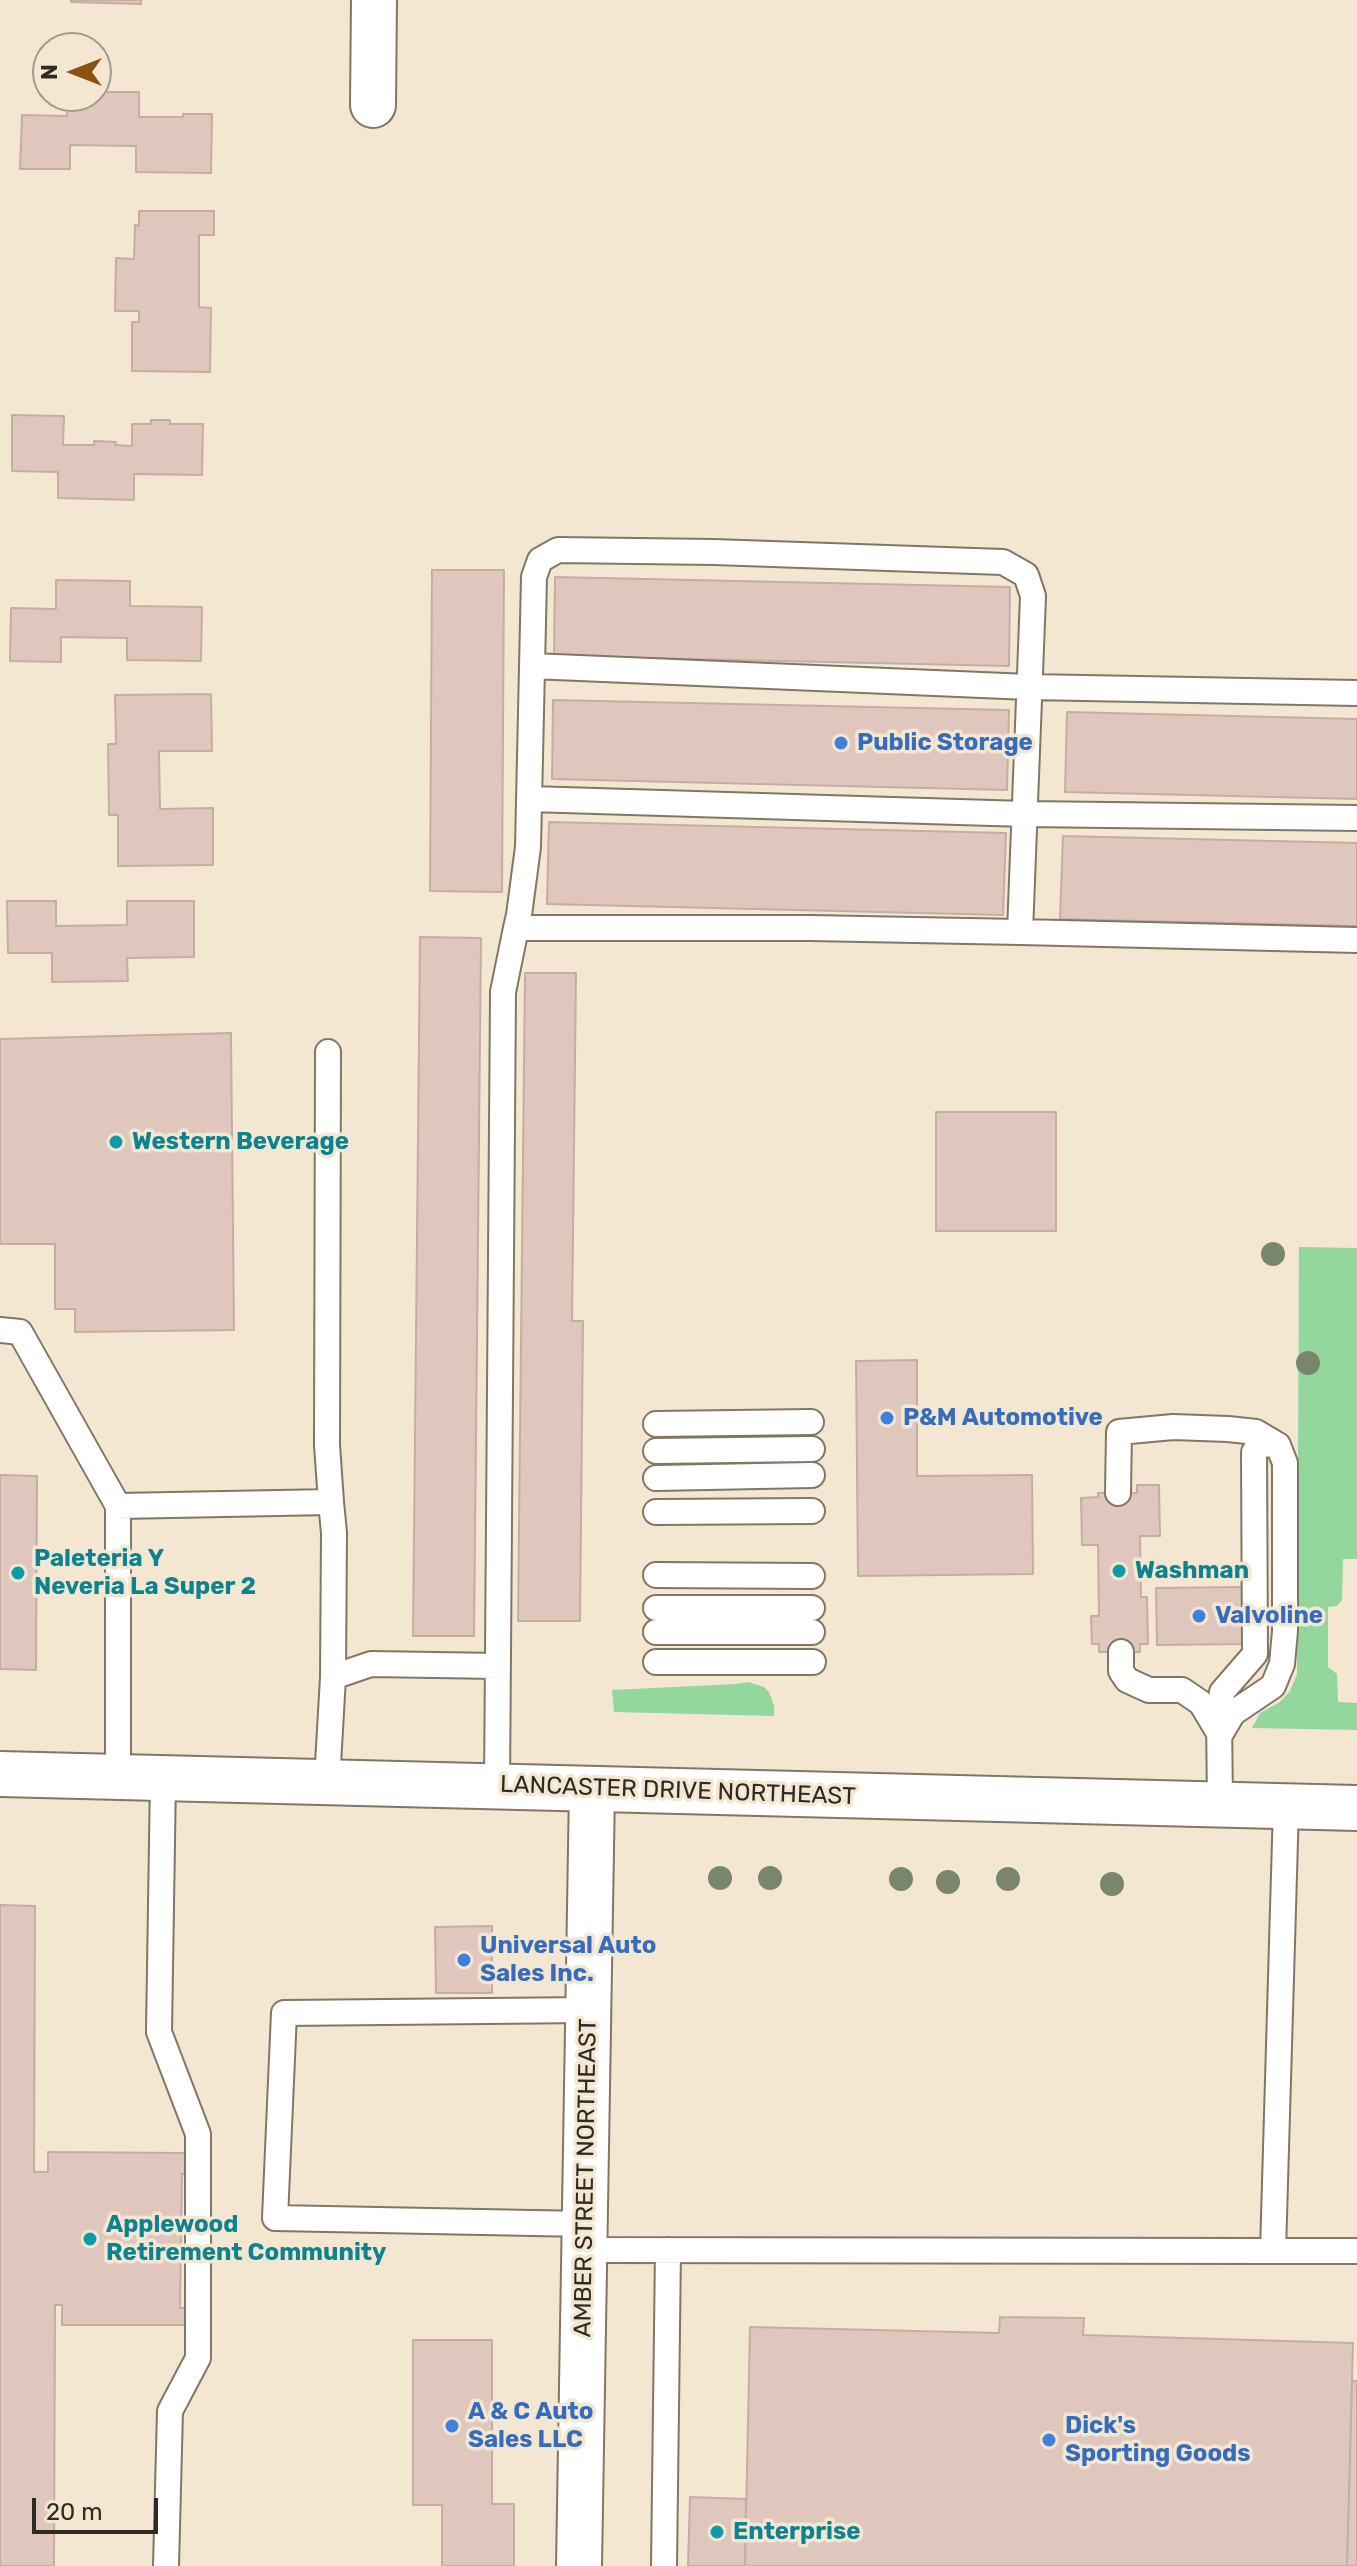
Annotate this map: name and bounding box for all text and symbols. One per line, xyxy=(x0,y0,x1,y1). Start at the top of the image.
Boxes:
north arrow xyxy=(32,32,112,112)
text: N xyxy=(36,64,63,80)
place label: Public Storage xyxy=(857,729,1033,757)
marker: Public Storage xyxy=(832,734,850,752)
place label: Western Beverage xyxy=(132,1128,349,1156)
marker: Western Beverage xyxy=(107,1133,125,1151)
place label: P&M Automotive xyxy=(903,1404,1103,1432)
marker: P&M Automotive xyxy=(878,1409,896,1427)
place label: Paleteria Y Neveria La Super 2 xyxy=(34,1545,256,1601)
place label: Washman xyxy=(1135,1557,1249,1585)
marker: Washman xyxy=(1110,1562,1128,1580)
marker: Paleteria Y Neveria La Super 2 xyxy=(9,1564,27,1582)
place label: Valvoline xyxy=(1215,1602,1323,1630)
marker: Valvoline xyxy=(1190,1607,1208,1625)
street label: LANCASTER DRIVE NORTHEAST xyxy=(500,1770,856,1812)
place label: Universal Auto Sales Inc. xyxy=(480,1932,656,1988)
marker: Universal Auto Sales Inc. xyxy=(455,1951,473,1969)
street label: AMBER STREET NORTHEAST xyxy=(569,2018,603,2338)
place label: Applewood Retirement Community xyxy=(106,2211,386,2267)
marker: Applewood Retirement Community xyxy=(81,2230,99,2248)
place label: A & C Auto Sales LLC xyxy=(468,2398,593,2454)
place label: Dick's Sporting Goods xyxy=(1065,2412,1250,2468)
marker: A & C Auto Sales LLC xyxy=(443,2417,461,2435)
marker: Dick's Sporting Goods xyxy=(1040,2431,1058,2449)
scale bar xyxy=(36,2482,162,2532)
text: 20 m xyxy=(46,2498,103,2526)
place label: Enterprise xyxy=(733,2518,860,2546)
marker: Enterprise xyxy=(708,2523,726,2541)

